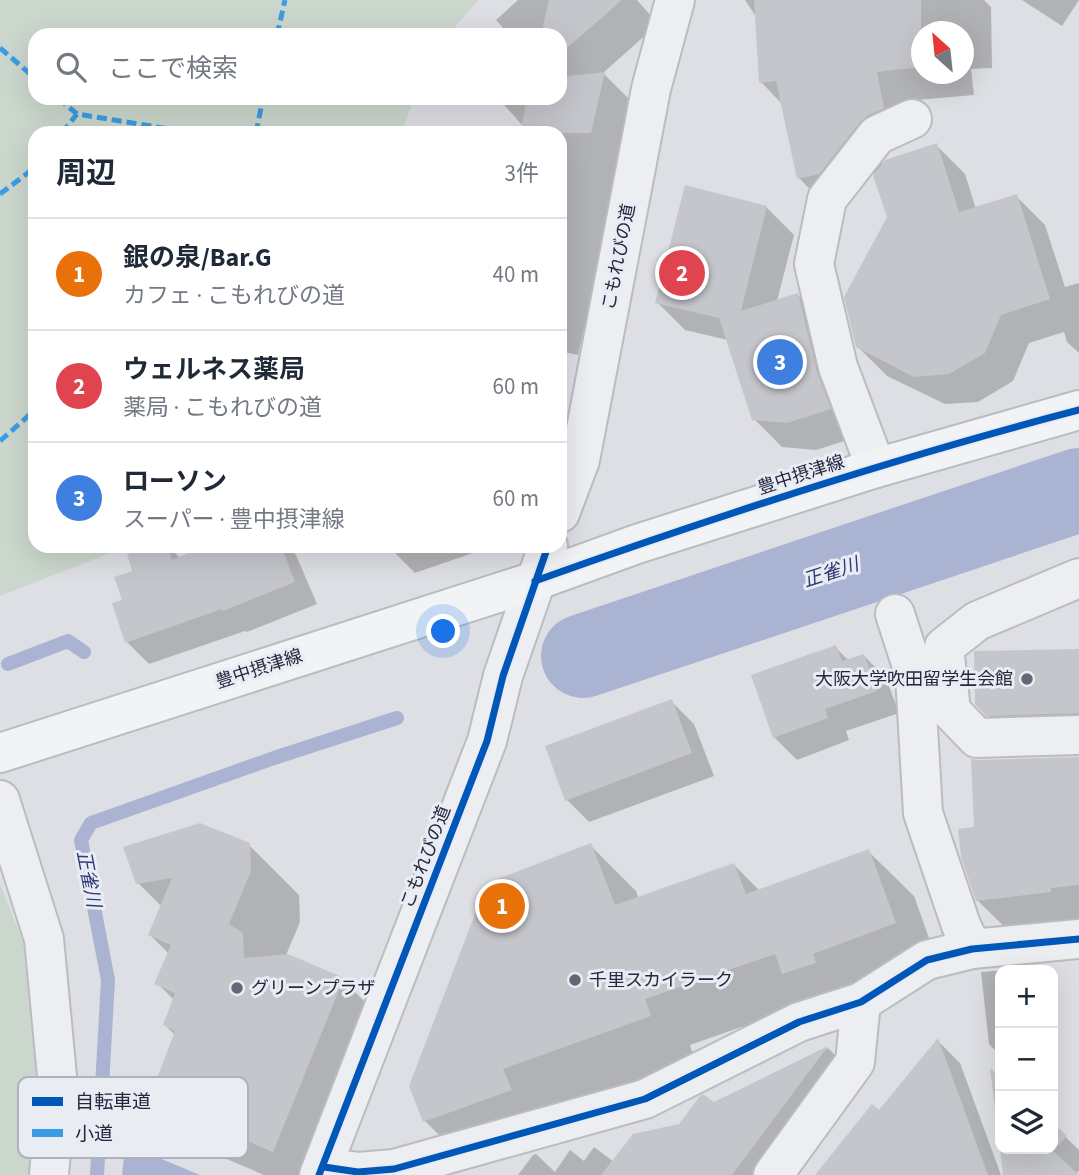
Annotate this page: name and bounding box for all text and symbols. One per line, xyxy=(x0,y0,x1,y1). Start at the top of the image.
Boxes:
north arrow xyxy=(911,21,974,84)
search box xyxy=(28,28,567,105)
icon: search xyxy=(52,48,90,86)
text: ここで検索 xyxy=(108,50,238,87)
text: 周辺 xyxy=(56,152,116,195)
text: 3件 xyxy=(505,157,539,190)
street label: こもれびの道 xyxy=(596,202,642,312)
text: 銀の泉/Bar.G xyxy=(123,239,272,276)
pin: 2 xyxy=(659,247,705,299)
text: 1 xyxy=(73,258,85,291)
text: 40 m xyxy=(492,258,539,291)
text: カフェ · こもれびの道 xyxy=(123,279,345,312)
pin: 3 xyxy=(757,336,803,388)
text: ウェルネス薬局 xyxy=(123,351,305,388)
text: 2 xyxy=(73,370,85,403)
text: 60 m xyxy=(492,370,539,403)
text: 薬局 · こもれびの道 xyxy=(123,391,322,424)
street label: 豊中摂津線 xyxy=(754,449,848,501)
text: ローソン xyxy=(123,463,227,500)
text: 3 xyxy=(73,482,85,515)
text: 60 m xyxy=(492,482,539,515)
text: スーパー · 豊中摂津線 xyxy=(123,503,345,536)
water label: 正雀川 xyxy=(800,551,864,595)
your location xyxy=(426,614,460,648)
street label: 豊中摂津線 xyxy=(212,643,306,695)
place label: 大阪大学吹田留学生会館 xyxy=(815,667,1013,692)
marker: 大阪大学吹田留学生会館 xyxy=(1019,671,1035,687)
street label: こもれびの道 xyxy=(395,802,457,912)
water label: 正雀川 xyxy=(69,848,107,912)
pin: 1 xyxy=(479,880,525,932)
map controls xyxy=(995,965,1058,1154)
button: + xyxy=(995,965,1058,1028)
place label: 千里スカイラーク xyxy=(589,968,733,993)
marker: 千里スカイラーク xyxy=(567,972,583,988)
place label: グリーンプラザ xyxy=(251,976,376,1001)
marker: グリーンプラザ xyxy=(229,980,245,996)
button: − xyxy=(995,1028,1058,1091)
legend xyxy=(18,1077,248,1158)
text: 自転車道 xyxy=(75,1089,151,1116)
button: layers xyxy=(995,1091,1058,1154)
text: 小道 xyxy=(75,1121,113,1148)

